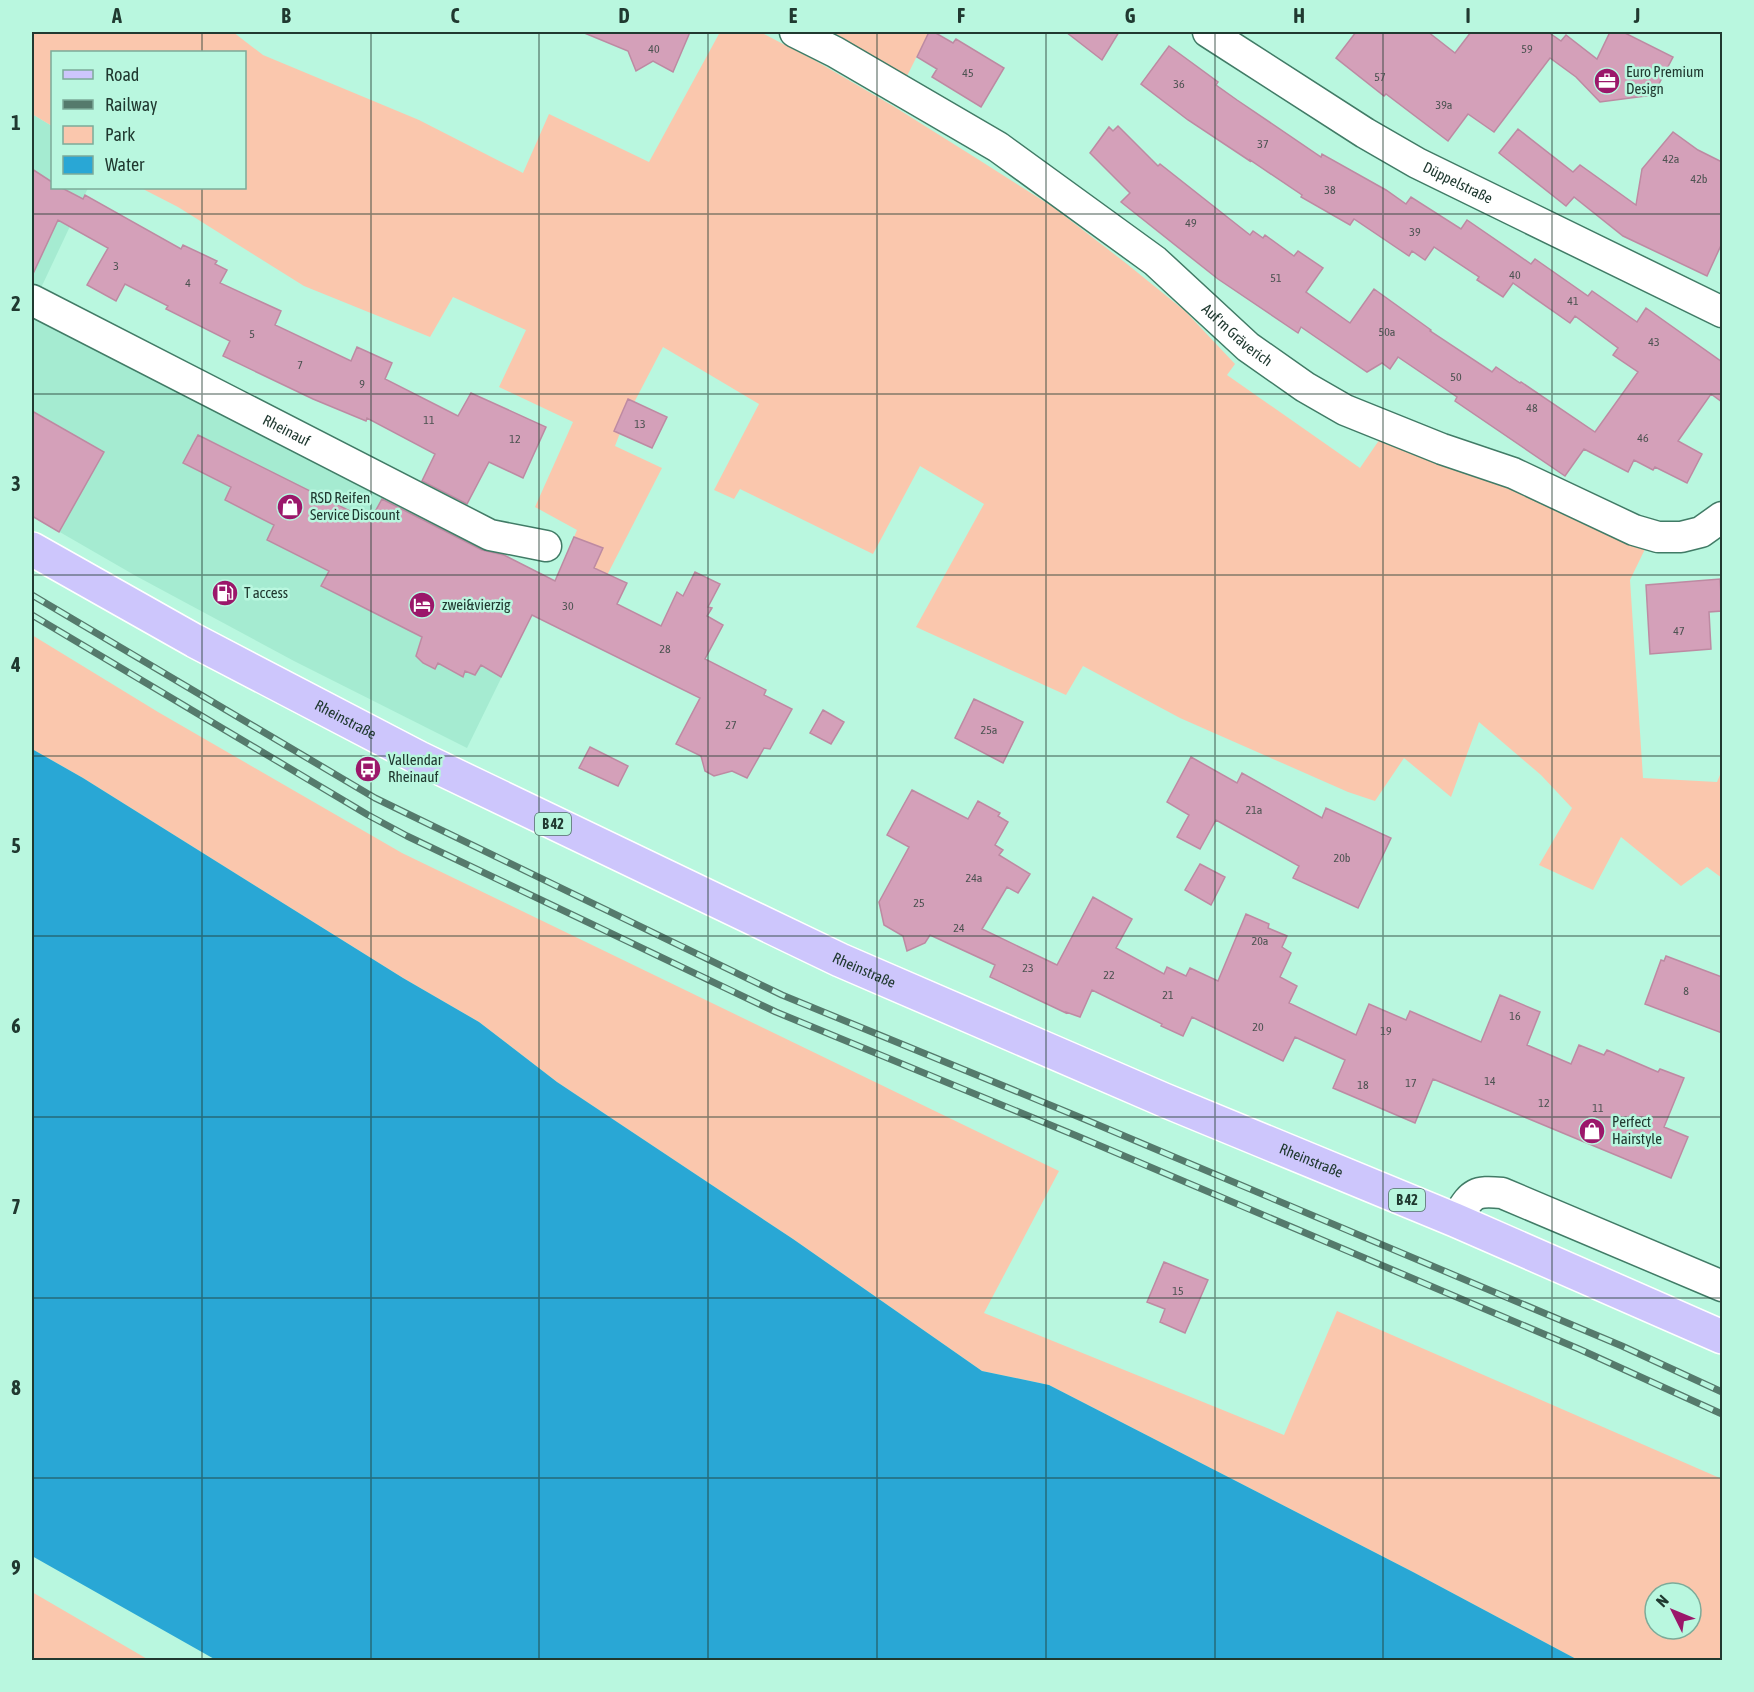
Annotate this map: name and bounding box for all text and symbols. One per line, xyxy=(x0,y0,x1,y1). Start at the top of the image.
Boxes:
text: A xyxy=(111,4,122,27)
text: B xyxy=(281,4,291,27)
text: C xyxy=(451,4,460,27)
text: D xyxy=(618,4,630,27)
text: E xyxy=(789,4,798,27)
text: F xyxy=(957,4,965,27)
text: G xyxy=(1125,4,1136,27)
text: H xyxy=(1293,4,1305,27)
text: I xyxy=(1465,4,1471,27)
text: J xyxy=(1633,4,1640,27)
house number: 40 xyxy=(648,42,660,56)
house number: 59 xyxy=(1521,42,1533,56)
legend xyxy=(51,51,246,189)
place label: Euro Premium Design xyxy=(1626,63,1704,97)
text: Road xyxy=(105,64,139,85)
house number: 45 xyxy=(962,66,974,80)
office icon: Euro Premium Design xyxy=(1592,66,1622,96)
house number: 57 xyxy=(1374,70,1386,84)
house number: 36 xyxy=(1173,77,1185,91)
text: Railway xyxy=(105,94,157,115)
house number: 39a xyxy=(1436,98,1452,112)
text: 1 xyxy=(11,111,21,134)
text: Park xyxy=(105,124,135,145)
house number: 37 xyxy=(1257,137,1269,151)
house number: 42a xyxy=(1663,152,1679,166)
text: Water xyxy=(105,154,145,175)
street label: Düppelstraße xyxy=(1420,158,1496,207)
house number: 42b xyxy=(1691,172,1708,186)
house number: 38 xyxy=(1324,183,1336,197)
house number: 49 xyxy=(1185,216,1197,230)
house number: 39 xyxy=(1409,225,1421,239)
house number: 3 xyxy=(113,259,119,273)
house number: 40 xyxy=(1509,268,1521,282)
house number: 51 xyxy=(1270,271,1282,285)
house number: 4 xyxy=(185,276,191,290)
text: 2 xyxy=(11,292,21,315)
house number: 41 xyxy=(1567,294,1579,308)
street label: Auf'm Gräverich xyxy=(1199,300,1276,369)
house number: 50a xyxy=(1379,325,1395,339)
house number: 5 xyxy=(249,327,255,341)
house number: 43 xyxy=(1648,335,1660,349)
house number: 7 xyxy=(297,358,303,372)
house number: 50 xyxy=(1450,370,1462,384)
house number: 9 xyxy=(359,377,365,391)
house number: 48 xyxy=(1526,401,1538,415)
street label: Rheinauf xyxy=(260,411,313,449)
house number: 11 xyxy=(423,413,435,427)
house number: 13 xyxy=(634,417,646,431)
house number: 46 xyxy=(1637,431,1649,445)
house number: 12 xyxy=(509,432,521,446)
text: 3 xyxy=(11,472,21,495)
place label: RSD Reifen Service Discount xyxy=(310,489,400,523)
shop icon: RSD Reifen Service Discount xyxy=(275,492,305,522)
fuel station icon: T access xyxy=(210,578,240,608)
place label: T access xyxy=(244,584,288,601)
hotel icon: zwei&vierzig xyxy=(407,590,437,620)
place label: zwei&vierzig xyxy=(442,596,511,613)
house number: 30 xyxy=(562,599,574,613)
house number: 47 xyxy=(1673,624,1685,638)
house number: 28 xyxy=(659,642,671,656)
text: 4 xyxy=(10,653,21,676)
street label: Rheinstraße xyxy=(312,696,380,742)
house number: 27 xyxy=(725,718,737,732)
house number: 25a xyxy=(981,723,997,737)
place label: Vallendar Rheinauf xyxy=(388,751,443,785)
bus stop icon: Vallendar Rheinauf xyxy=(353,754,383,784)
house number: 21a xyxy=(1246,803,1262,817)
road number: B 42 xyxy=(535,813,571,835)
text: 5 xyxy=(11,834,21,857)
house number: 20b xyxy=(1334,851,1351,865)
house number: 24a xyxy=(966,871,982,885)
house number: 25 xyxy=(913,896,925,910)
house number: 24 xyxy=(953,921,965,935)
house number: 20a xyxy=(1252,934,1268,948)
street label: Rheinstraße xyxy=(830,949,898,991)
house number: 23 xyxy=(1022,961,1034,975)
house number: 22 xyxy=(1103,968,1115,982)
house number: 8 xyxy=(1683,984,1689,998)
house number: 21 xyxy=(1162,988,1174,1002)
house number: 16 xyxy=(1509,1009,1521,1023)
text: 6 xyxy=(11,1014,21,1037)
house number: 20 xyxy=(1252,1020,1264,1034)
house number: 19 xyxy=(1380,1024,1392,1038)
house number: 14 xyxy=(1484,1074,1496,1088)
house number: 17 xyxy=(1405,1076,1417,1090)
house number: 18 xyxy=(1357,1078,1369,1092)
house number: 12 xyxy=(1538,1096,1550,1110)
house number: 11 xyxy=(1592,1101,1604,1115)
place label: Perfect Hairstyle xyxy=(1612,1113,1662,1147)
shop icon: Perfect Hairstyle xyxy=(1577,1116,1607,1146)
street label: Rheinstraße xyxy=(1277,1140,1346,1181)
road number: B 42 xyxy=(1389,1189,1425,1211)
text: 7 xyxy=(11,1195,21,1218)
house number: 15 xyxy=(1172,1284,1184,1298)
text: 8 xyxy=(11,1376,21,1399)
text: 9 xyxy=(11,1556,21,1579)
north arrow xyxy=(1643,1581,1703,1641)
text: N xyxy=(1652,1591,1672,1610)

